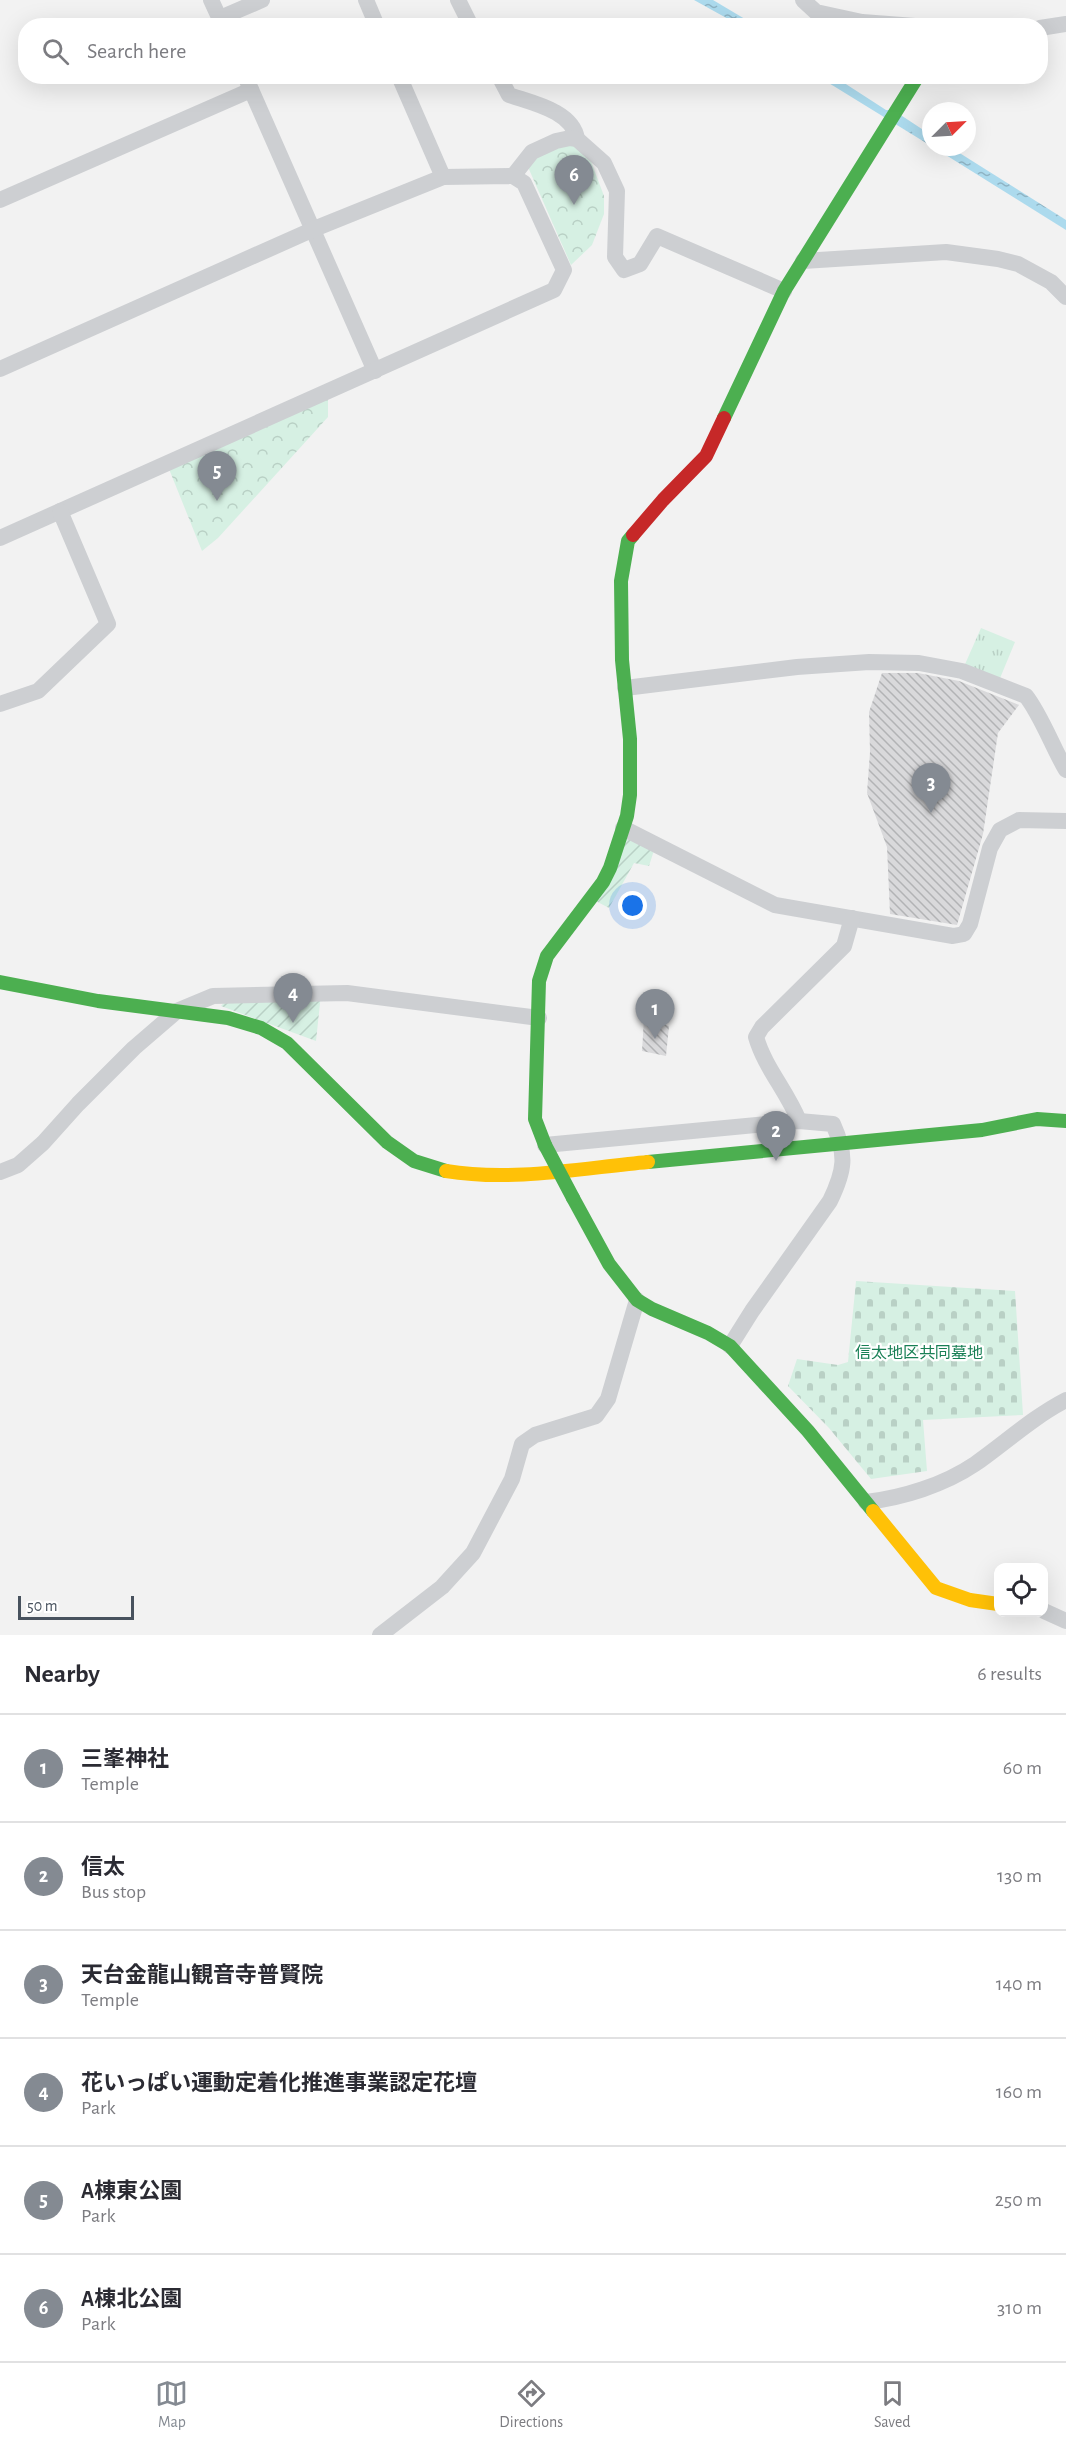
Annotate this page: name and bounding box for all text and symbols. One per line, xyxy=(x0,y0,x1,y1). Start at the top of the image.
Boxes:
search box xyxy=(18,18,1048,84)
icon: search xyxy=(39,35,72,68)
text: Search here xyxy=(87,40,186,62)
north arrow xyxy=(922,102,976,156)
pin: 6 xyxy=(554,156,594,205)
pin: 5 xyxy=(198,452,236,501)
pin: 3 xyxy=(912,764,950,813)
your location xyxy=(618,891,647,920)
pin: 4 xyxy=(274,974,312,1023)
pin: 1 xyxy=(636,990,674,1039)
pin: 2 xyxy=(756,1112,796,1161)
park label: 信太地区共同墓地 xyxy=(855,1344,983,1361)
map controls xyxy=(994,1563,1048,1617)
button: locate xyxy=(994,1563,1048,1617)
scale bar xyxy=(18,1593,134,1620)
text: 50 m xyxy=(27,1598,58,1614)
text: Nearby xyxy=(24,1661,100,1687)
text: 6 results xyxy=(977,1664,1042,1684)
text: 三峯神社 xyxy=(81,1748,169,1770)
text: 1 xyxy=(40,1758,47,1778)
text: 60 m xyxy=(1003,1758,1042,1778)
text: Temple xyxy=(81,1774,139,1794)
text: 信太 xyxy=(81,1856,125,1878)
text: 2 xyxy=(39,1866,48,1886)
text: 130 m xyxy=(997,1866,1042,1886)
text: Bus stop xyxy=(81,1882,146,1902)
text: 天台金龍山観音寺普賢院 xyxy=(81,1964,323,1986)
text: 3 xyxy=(39,1974,48,1994)
text: 140 m xyxy=(996,1974,1042,1994)
text: Temple xyxy=(81,1990,139,2010)
text: 花いっぱい運動定着化推進事業認定花壇 xyxy=(81,2072,477,2094)
text: 4 xyxy=(38,2082,49,2102)
text: 160 m xyxy=(996,2082,1042,2102)
text: Park xyxy=(81,2098,116,2118)
text: A棟東公園 xyxy=(81,2180,182,2202)
text: 5 xyxy=(39,2190,48,2210)
text: 250 m xyxy=(995,2190,1042,2210)
text: Park xyxy=(81,2206,116,2226)
text: A棟北公園 xyxy=(81,2288,182,2310)
text: 6 xyxy=(39,2298,48,2318)
text: 310 m xyxy=(997,2298,1042,2318)
text: Park xyxy=(81,2314,116,2334)
tab: Map xyxy=(155,2377,188,2432)
tab: Directions xyxy=(499,2377,563,2432)
tab: Saved xyxy=(874,2377,911,2432)

